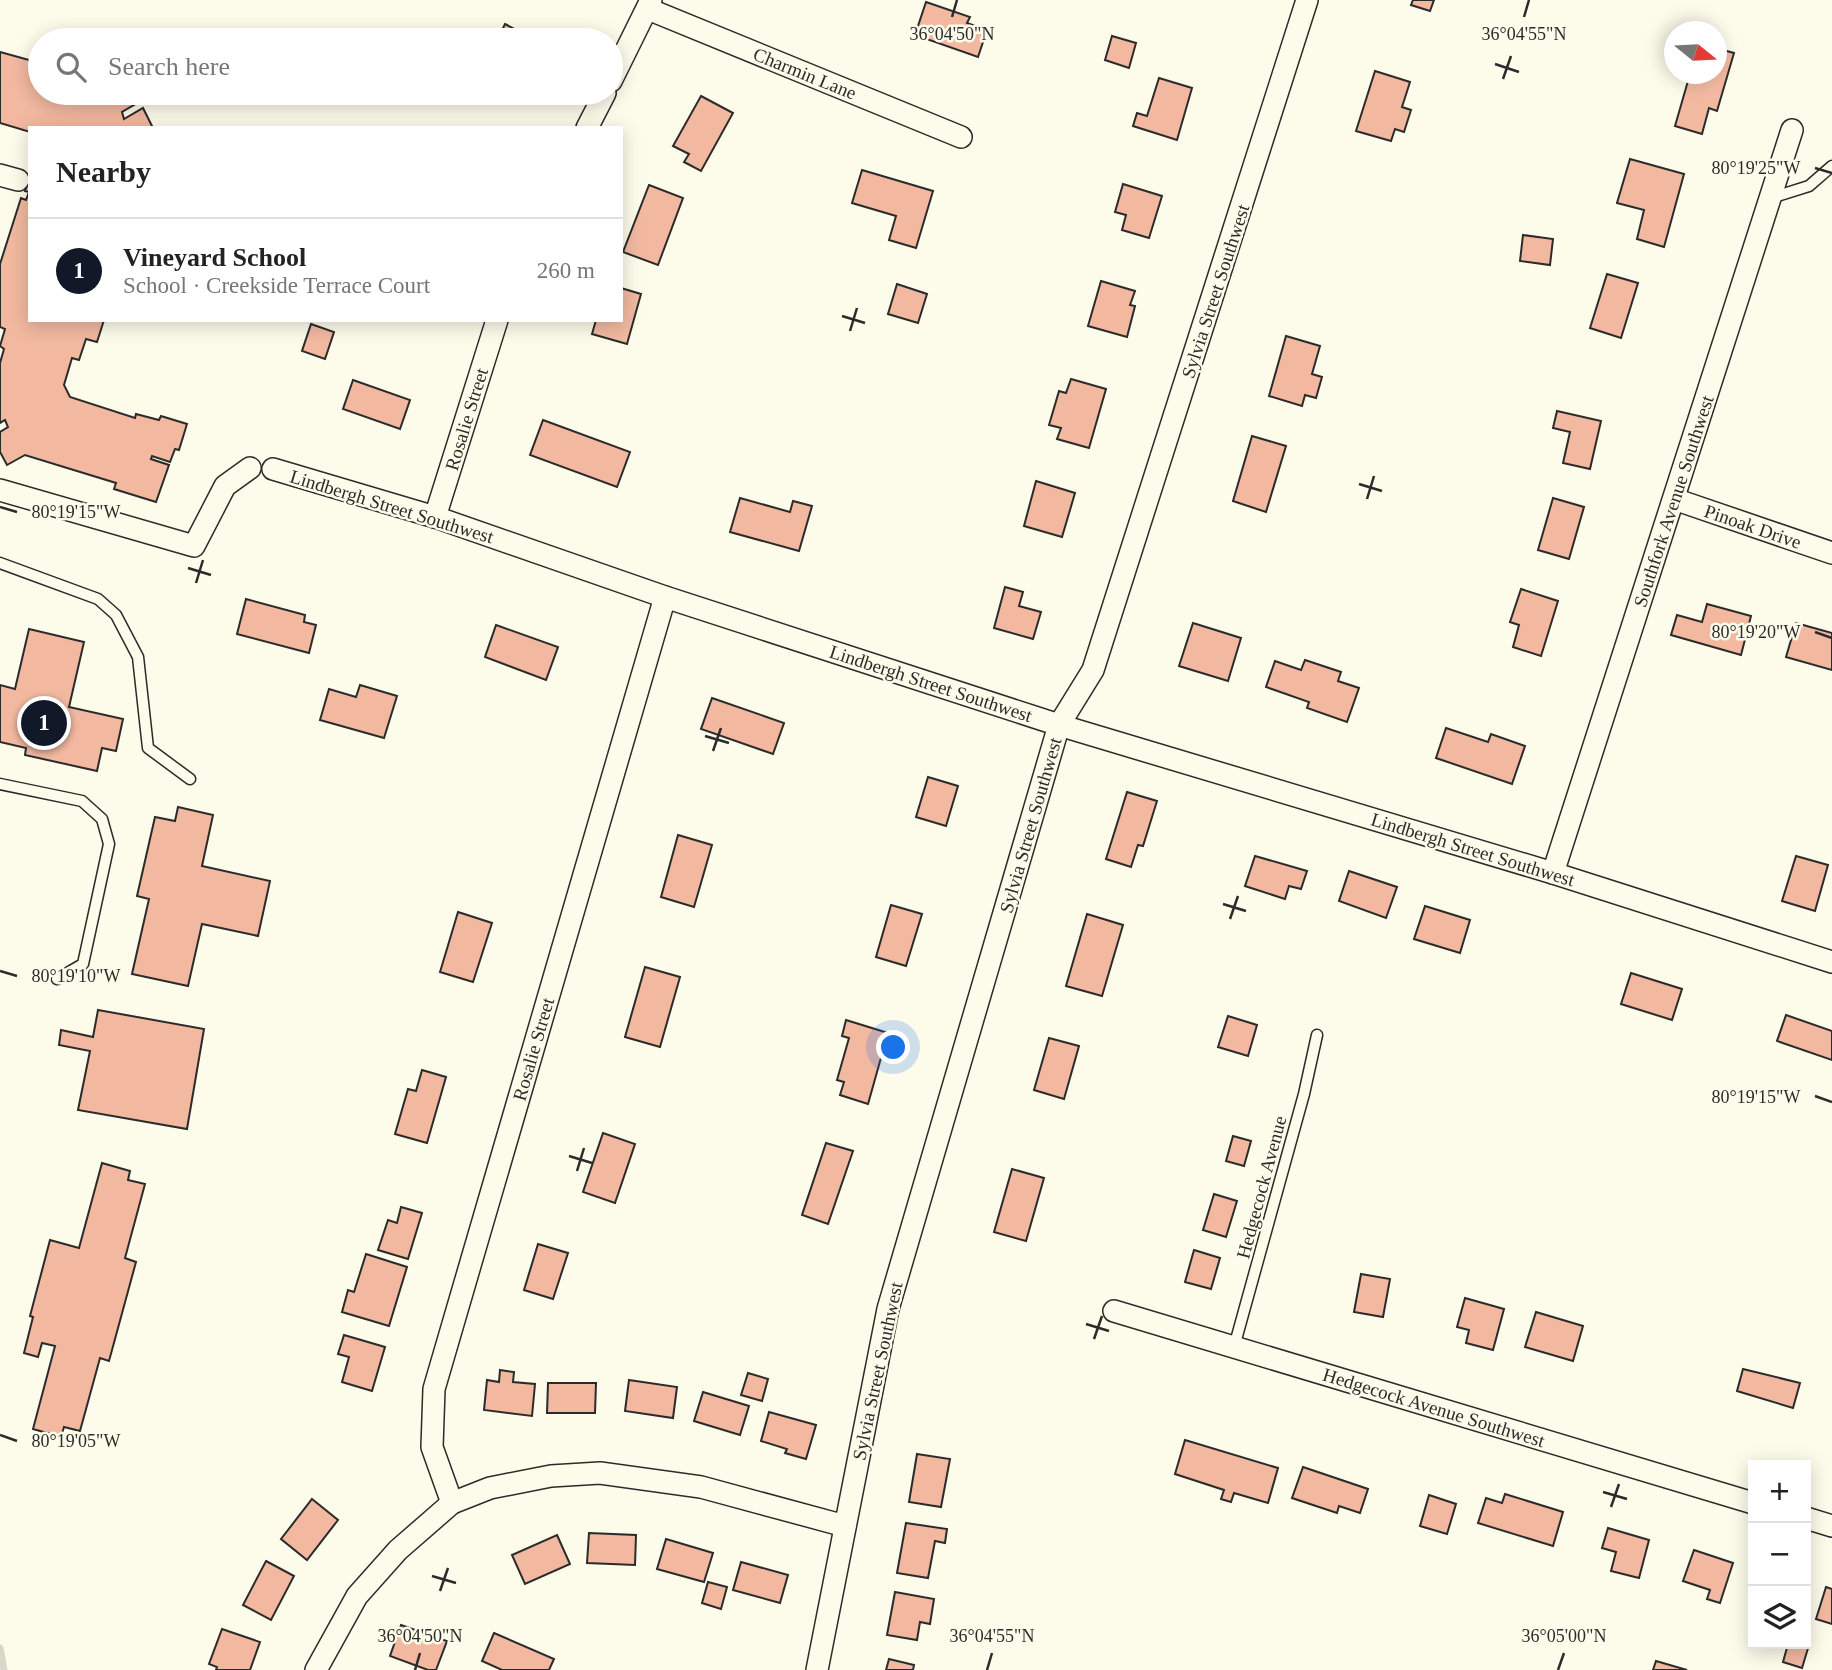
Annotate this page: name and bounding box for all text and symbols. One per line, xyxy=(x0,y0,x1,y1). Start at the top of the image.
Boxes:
north arrow xyxy=(1664,21,1727,84)
text: 36°04'50"N xyxy=(910,24,994,44)
text: 36°04'55"N xyxy=(1482,24,1566,44)
search box xyxy=(28,28,623,105)
street label: Charmin Lane xyxy=(750,43,859,104)
icon: search xyxy=(52,48,90,86)
text: Search here xyxy=(108,52,230,81)
text: Nearby xyxy=(56,155,151,188)
text: 80°19'25"W xyxy=(1712,158,1800,178)
street label: Sylvia Street Southwest xyxy=(1177,201,1254,381)
text: Vineyard School xyxy=(123,243,306,272)
text: 1 xyxy=(73,258,85,283)
text: 260 m xyxy=(537,258,595,283)
text: School · Creekside Terrace Court xyxy=(123,273,430,298)
street label: Rosalie Street xyxy=(441,365,492,473)
street label: Southfork Avenue Southwest xyxy=(1629,392,1718,610)
street label: Lindbergh Street Southwest xyxy=(288,465,497,548)
street label: Pinoak Drive xyxy=(1702,500,1804,553)
text: 80°19'15"W xyxy=(32,502,120,522)
text: 80°19'20"W xyxy=(1712,622,1800,642)
street label: Lindbergh Street Southwest xyxy=(827,641,1035,726)
pin: 1 xyxy=(21,697,67,749)
street label: Sylvia Street Southwest xyxy=(995,734,1066,915)
street label: Lindbergh Street Southwest xyxy=(1369,808,1578,891)
text: 80°19'10"W xyxy=(32,966,120,986)
street label: Rosalie Street xyxy=(509,995,558,1103)
your location xyxy=(876,1030,910,1064)
text: 80°19'15"W xyxy=(1712,1087,1800,1107)
street label: Hedgecock Avenue xyxy=(1232,1113,1291,1261)
street label: Sylvia Street Southwest xyxy=(848,1279,907,1462)
street label: Hedgecock Avenue Southwest xyxy=(1320,1364,1548,1451)
text: 80°19'05"W xyxy=(32,1431,120,1451)
map controls xyxy=(1748,1460,1811,1649)
button: + xyxy=(1748,1460,1811,1523)
button: − xyxy=(1748,1523,1811,1586)
button: layers xyxy=(1748,1586,1811,1649)
text: 36°04'50"N xyxy=(378,1626,462,1646)
text: 36°04'55"N xyxy=(950,1626,1034,1646)
text: 36°05'00"N xyxy=(1522,1626,1606,1646)

